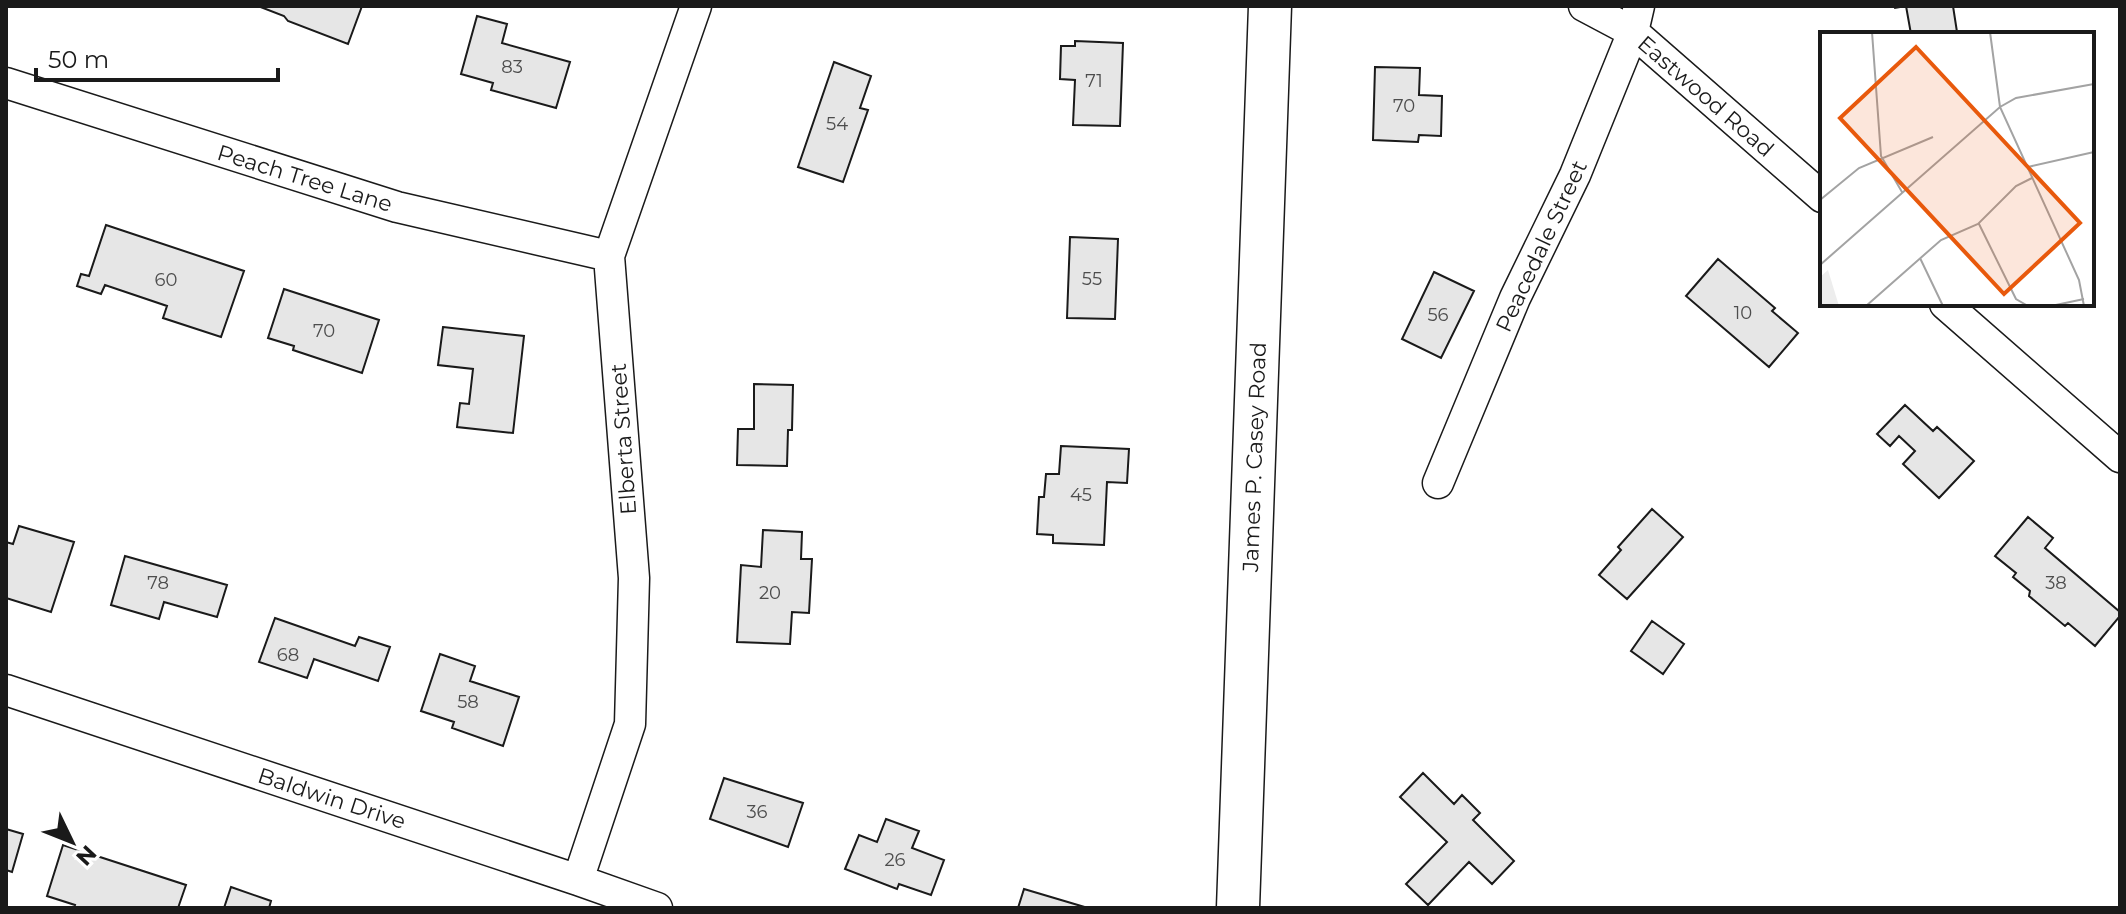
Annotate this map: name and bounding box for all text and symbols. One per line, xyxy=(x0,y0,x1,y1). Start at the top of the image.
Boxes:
street label: Eastwood Road xyxy=(1632,30,1779,163)
scale bar xyxy=(36,32,278,82)
inset map xyxy=(1820,32,2094,306)
text: 50 m xyxy=(48,45,109,74)
house number: 83 xyxy=(501,56,523,78)
house number: 71 xyxy=(1085,70,1103,92)
house number: 70 xyxy=(1393,95,1415,117)
house number: 54 xyxy=(826,113,848,135)
street label: Peach Tree Lane xyxy=(214,139,396,218)
street label: Peacedale Street xyxy=(1490,156,1593,336)
house number: 55 xyxy=(1082,268,1102,290)
house number: 60 xyxy=(155,269,177,291)
house number: 10 xyxy=(1734,302,1752,324)
house number: 56 xyxy=(1427,304,1449,326)
house number: 70 xyxy=(313,320,335,342)
street label: James P. Casey Road xyxy=(1237,341,1272,574)
street label: Elberta Street xyxy=(605,362,642,516)
house number: 45 xyxy=(1070,484,1092,506)
house number: 78 xyxy=(147,572,169,594)
house number: 38 xyxy=(2045,572,2067,594)
house number: 20 xyxy=(759,582,781,604)
house number: 68 xyxy=(277,644,299,666)
house number: 58 xyxy=(457,691,479,713)
street label: Baldwin Drive xyxy=(254,762,409,835)
house number: 36 xyxy=(746,801,768,823)
north arrow xyxy=(32,802,112,882)
text: N xyxy=(70,840,102,871)
house number: 26 xyxy=(884,849,906,871)

